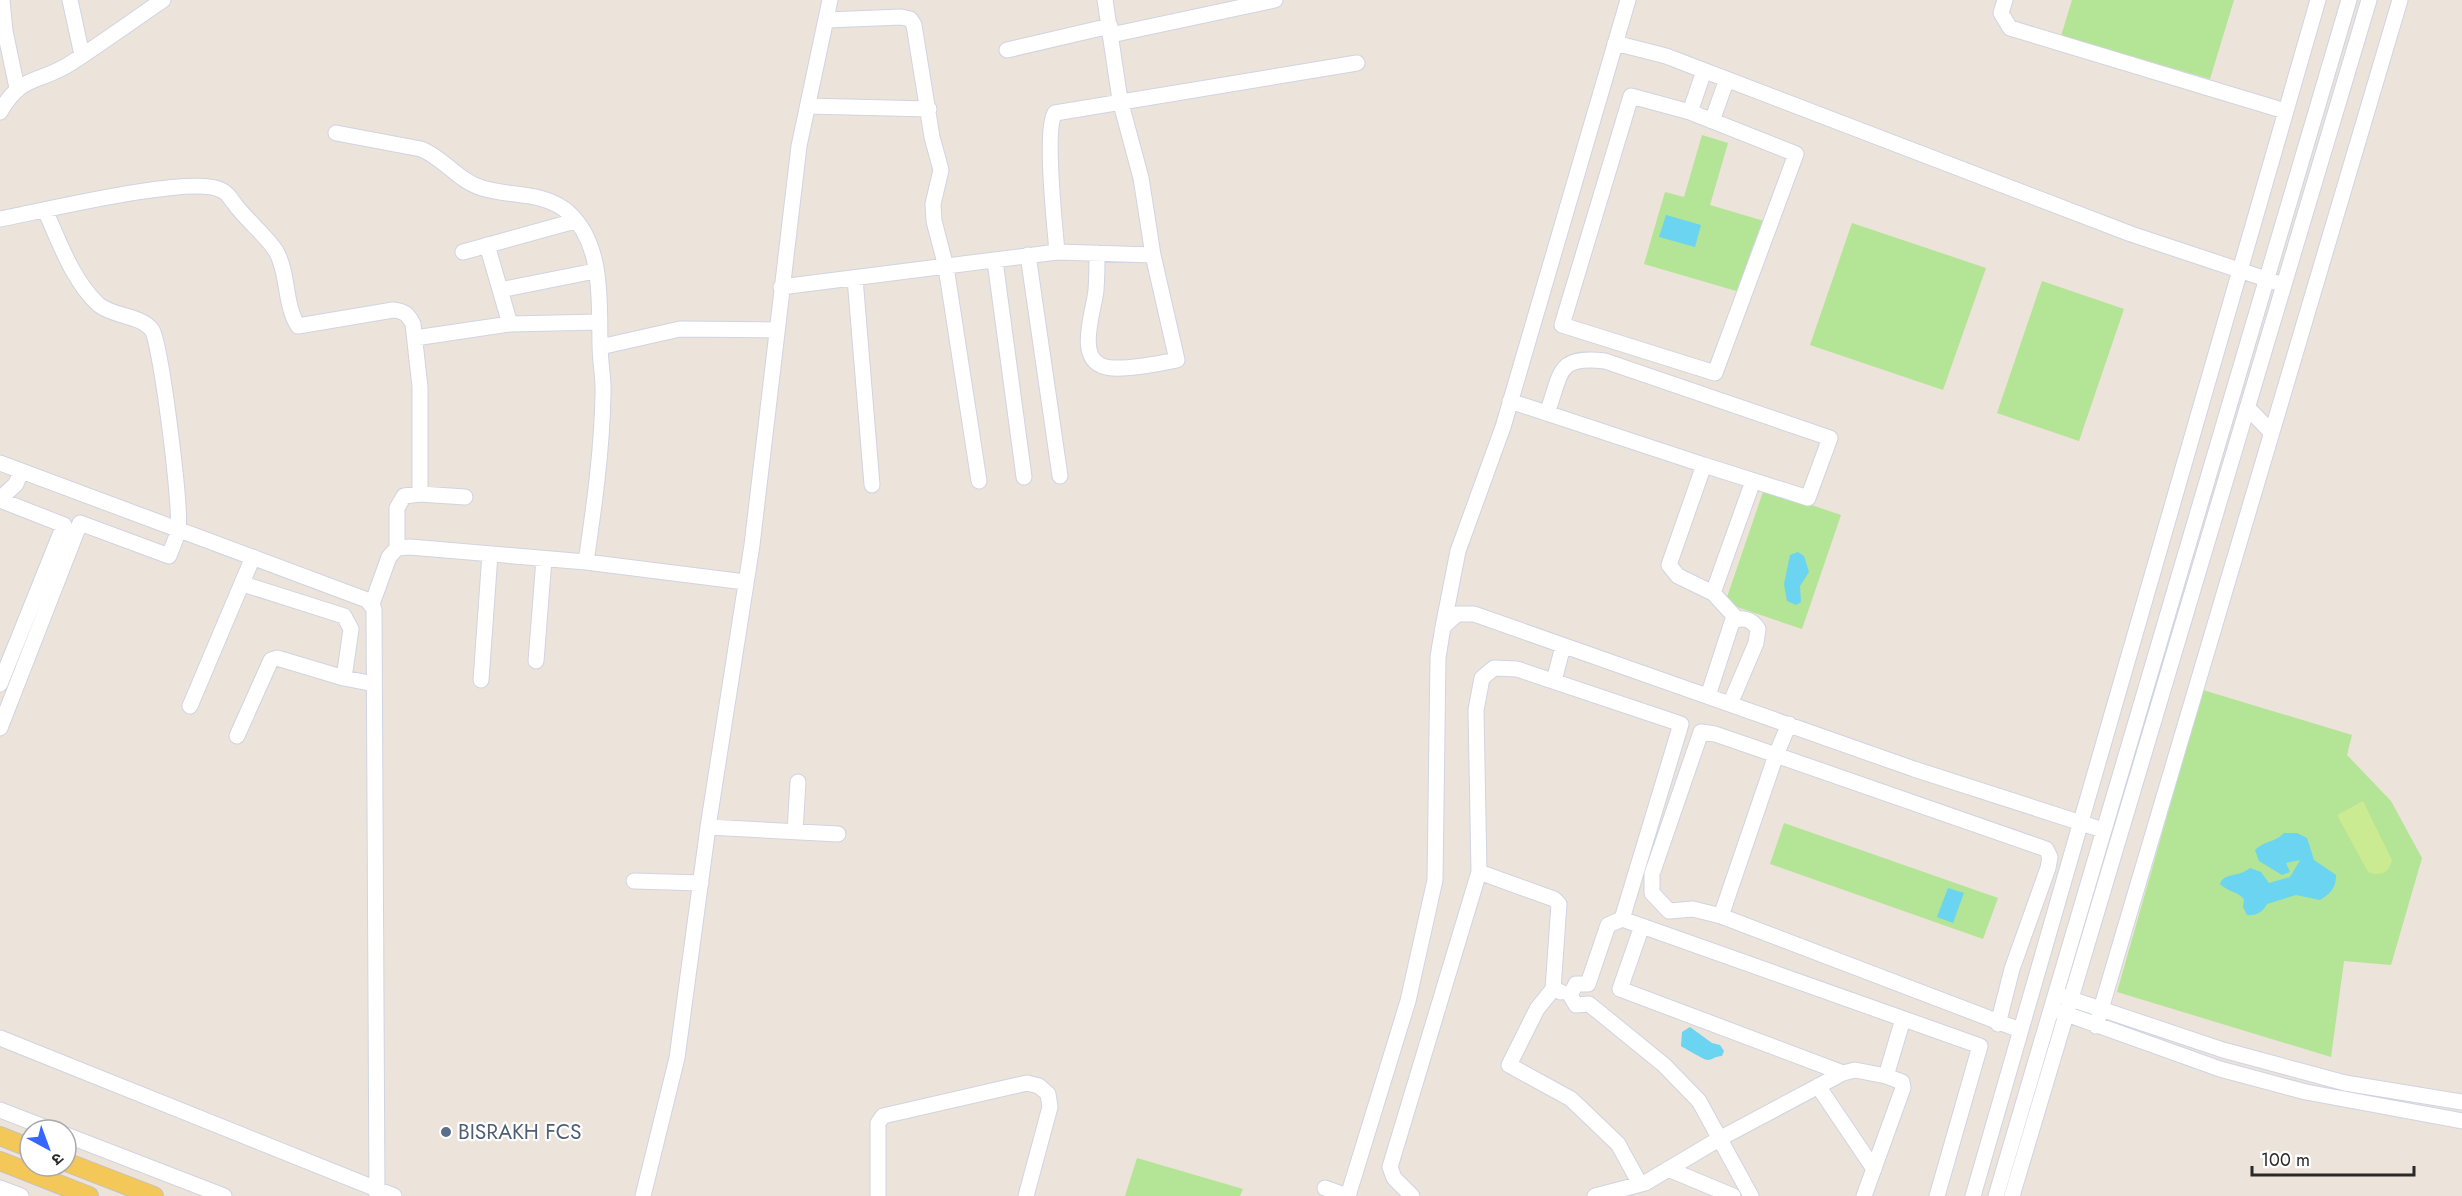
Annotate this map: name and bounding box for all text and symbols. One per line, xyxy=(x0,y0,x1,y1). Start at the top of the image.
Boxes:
place label: BISRAKH FCS xyxy=(458,1117,582,1147)
north arrow xyxy=(18,1118,78,1178)
marker: BISRAKH FCS xyxy=(439,1125,453,1139)
scale bar xyxy=(2252,1139,2414,1177)
text: उ xyxy=(46,1147,69,1171)
text: 100 m xyxy=(2261,1147,2310,1173)

